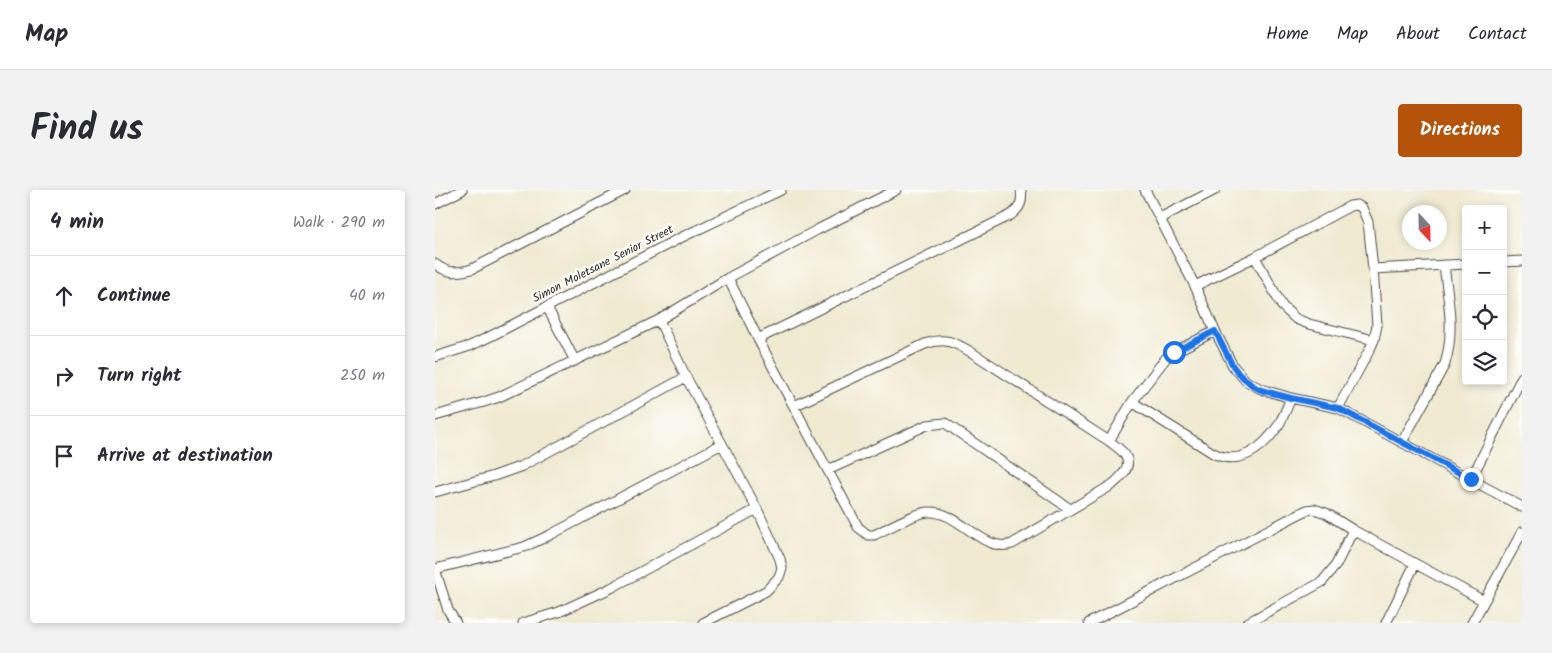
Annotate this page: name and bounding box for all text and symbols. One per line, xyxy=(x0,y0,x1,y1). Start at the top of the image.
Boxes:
text: Map xyxy=(25,15,68,54)
text: Home xyxy=(1266,20,1309,49)
text: Map xyxy=(1337,20,1368,49)
text: About xyxy=(1396,20,1440,49)
text: Contact xyxy=(1468,20,1527,49)
text: Find us xyxy=(30,102,143,158)
button: Directions xyxy=(1398,104,1522,157)
north arrow xyxy=(1402,205,1447,250)
map controls xyxy=(1462,205,1507,385)
button: + xyxy=(1462,205,1507,250)
text: 4 min xyxy=(50,206,104,239)
text: Walk · 290 m xyxy=(293,210,385,235)
street label: Simon Moletsane Senior Street xyxy=(529,220,677,308)
button: − xyxy=(1462,250,1507,295)
text: Continue xyxy=(97,281,170,311)
icon: ahead xyxy=(50,282,78,310)
text: 40 m xyxy=(349,283,385,308)
button: locate xyxy=(1462,295,1507,340)
button: layers xyxy=(1462,340,1507,385)
route start xyxy=(1163,341,1186,364)
text: Turn right xyxy=(97,361,182,391)
icon: right xyxy=(50,362,78,390)
text: 250 m xyxy=(340,363,385,388)
text: Arrive at destination xyxy=(97,441,273,471)
icon: arrive xyxy=(50,442,78,470)
route end xyxy=(1460,468,1483,491)

